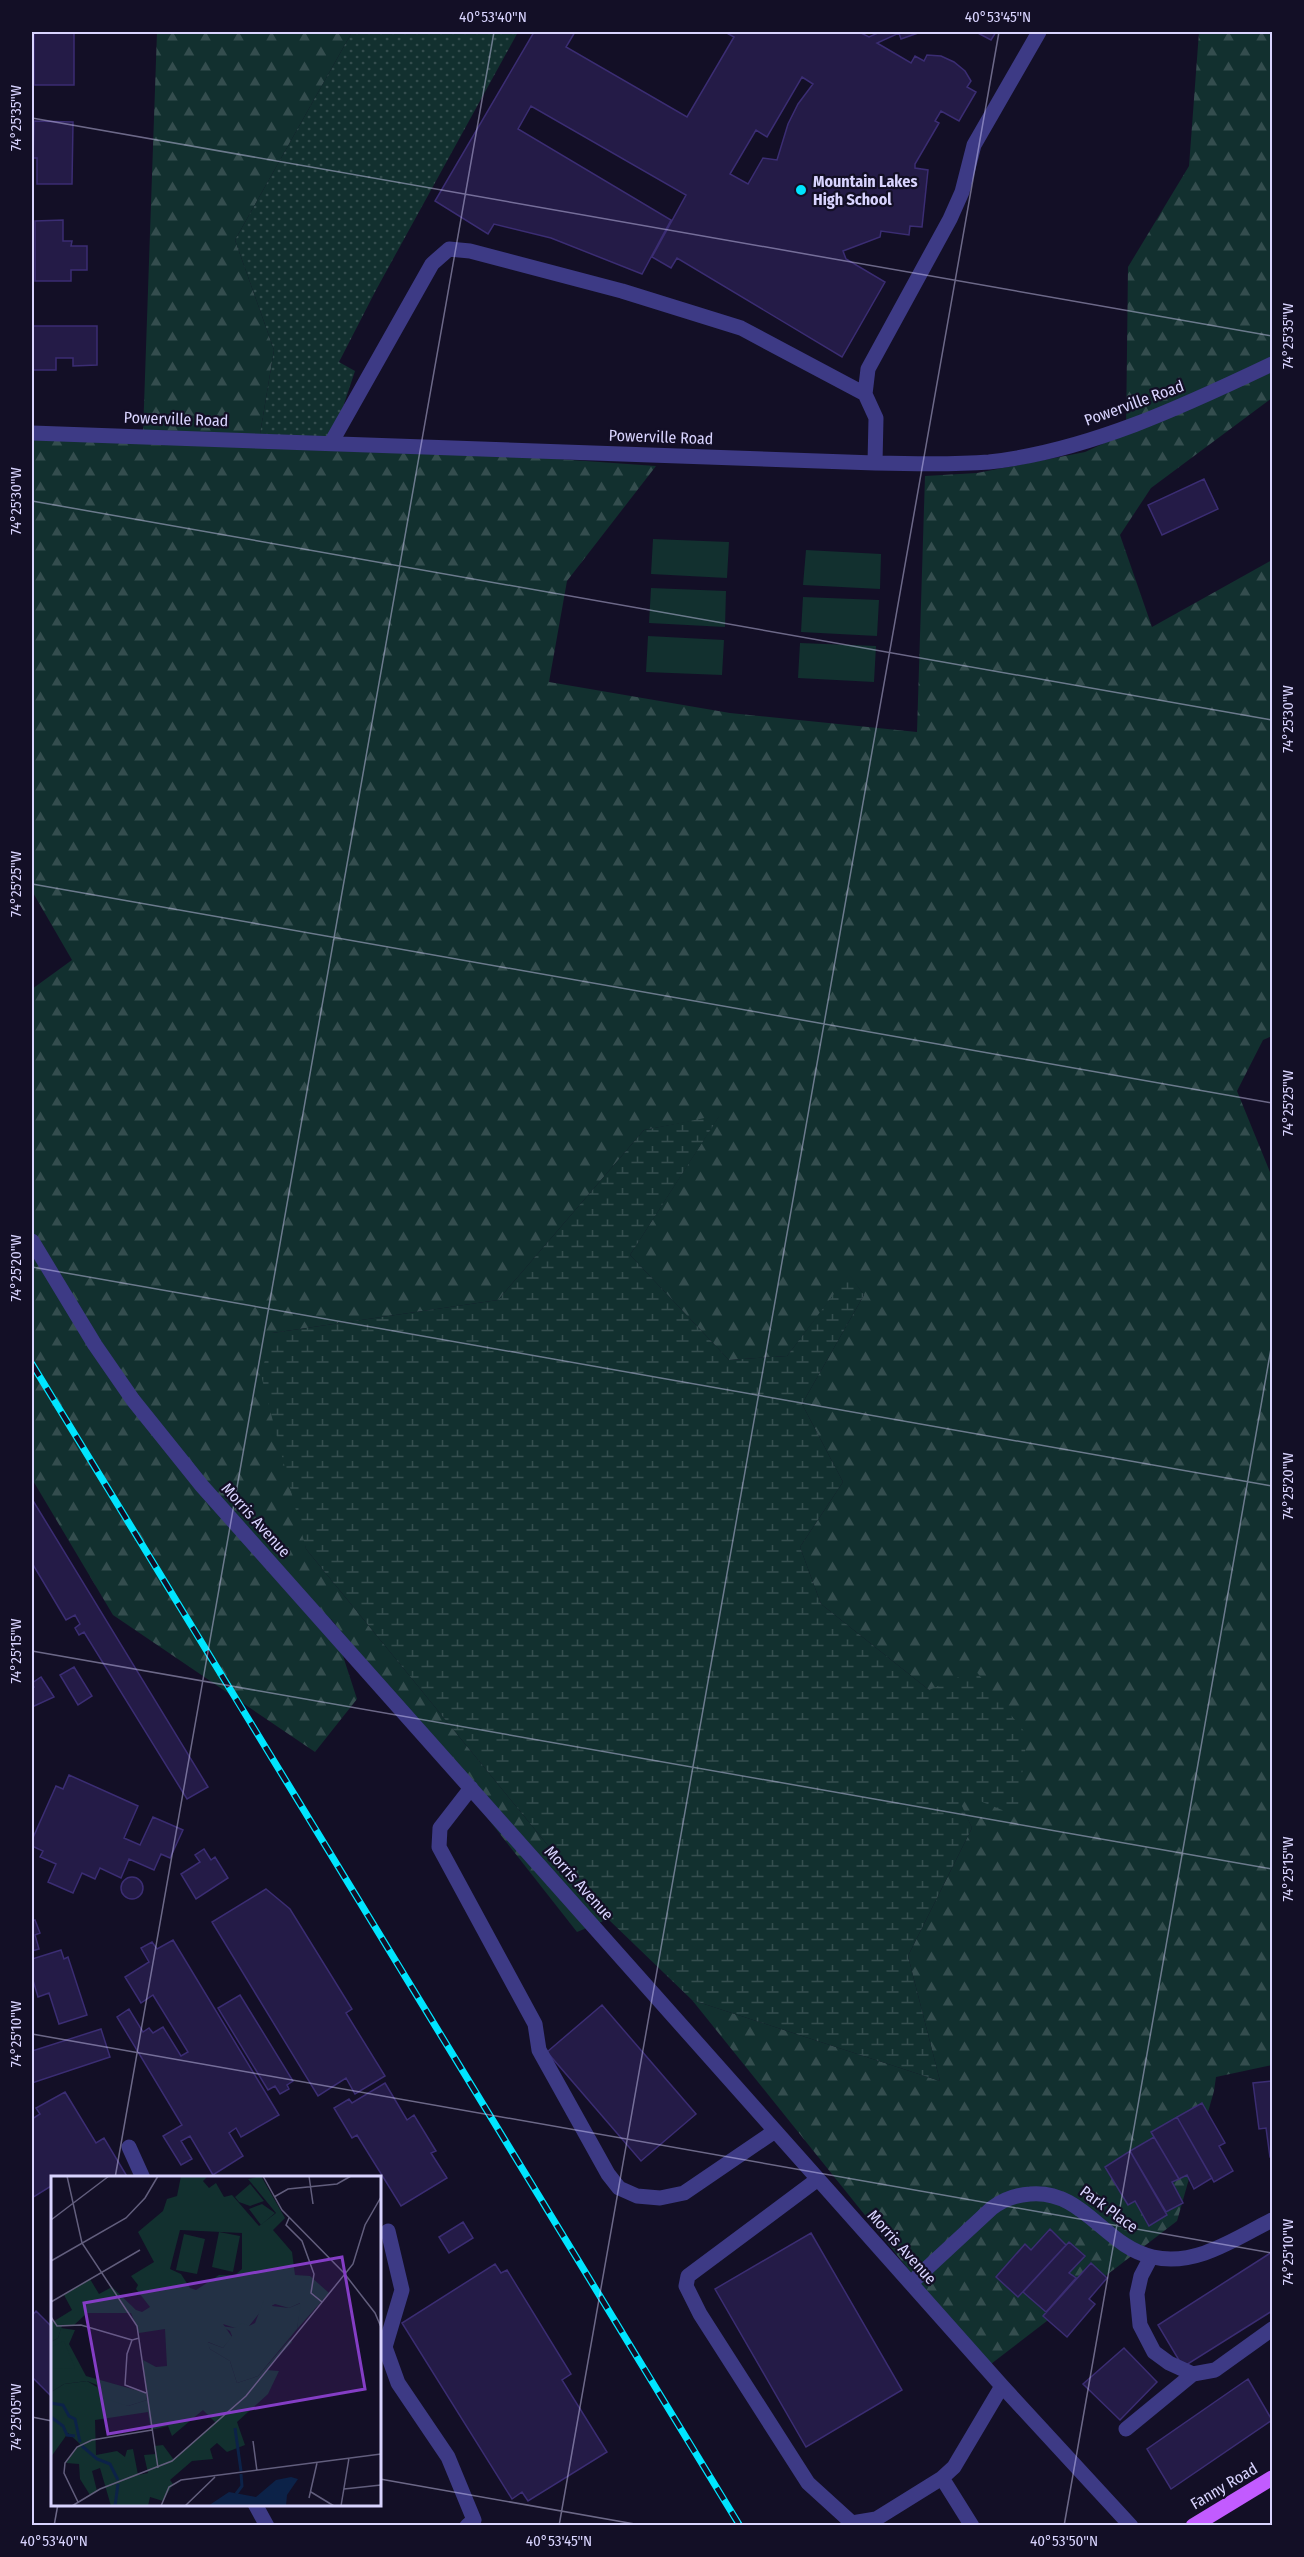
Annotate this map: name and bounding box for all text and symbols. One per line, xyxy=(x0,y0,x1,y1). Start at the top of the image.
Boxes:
text: 40°53'40"N xyxy=(459,8,527,26)
text: 40°53'45"N xyxy=(965,8,1031,26)
text: 74°25'35"W xyxy=(7,85,25,151)
place label: Mountain Lakes High School xyxy=(813,172,917,209)
marker: Mountain Lakes High School xyxy=(794,183,808,197)
text: 74°25'35"W xyxy=(1279,303,1297,369)
street label: Powerville Road xyxy=(1082,376,1186,430)
street label: Powerville Road xyxy=(123,408,229,430)
street label: Powerville Road xyxy=(608,426,714,448)
text: 74°25'30"W xyxy=(7,467,25,535)
text: 74°25'30"W xyxy=(1279,685,1297,753)
text: 74°25'25"W xyxy=(7,851,25,917)
text: 74°25'25"W xyxy=(1279,1070,1297,1136)
text: 74°25'20"W xyxy=(7,1234,25,1302)
text: 74°25'20"W xyxy=(1279,1452,1297,1520)
street label: Morris Avenue xyxy=(218,1479,294,1561)
text: 74°25'15"W xyxy=(7,1618,25,1684)
text: 74°25'15"W xyxy=(1279,1836,1297,1902)
street label: Morris Avenue xyxy=(541,1842,617,1924)
text: 74°25'10"W xyxy=(7,2001,25,2067)
inset map xyxy=(51,2176,381,2506)
street label: Park Place xyxy=(1076,2182,1142,2236)
street label: Morris Avenue xyxy=(864,2206,940,2288)
text: 74°25'10"W xyxy=(1279,2219,1297,2285)
text: 74°25'05"W xyxy=(7,2384,25,2450)
street label: Fanny Road xyxy=(1187,2459,1261,2513)
text: 40°53'40"N xyxy=(20,2532,88,2550)
text: 40°53'45"N xyxy=(526,2532,592,2550)
text: 40°53'50"N xyxy=(1030,2532,1098,2550)

